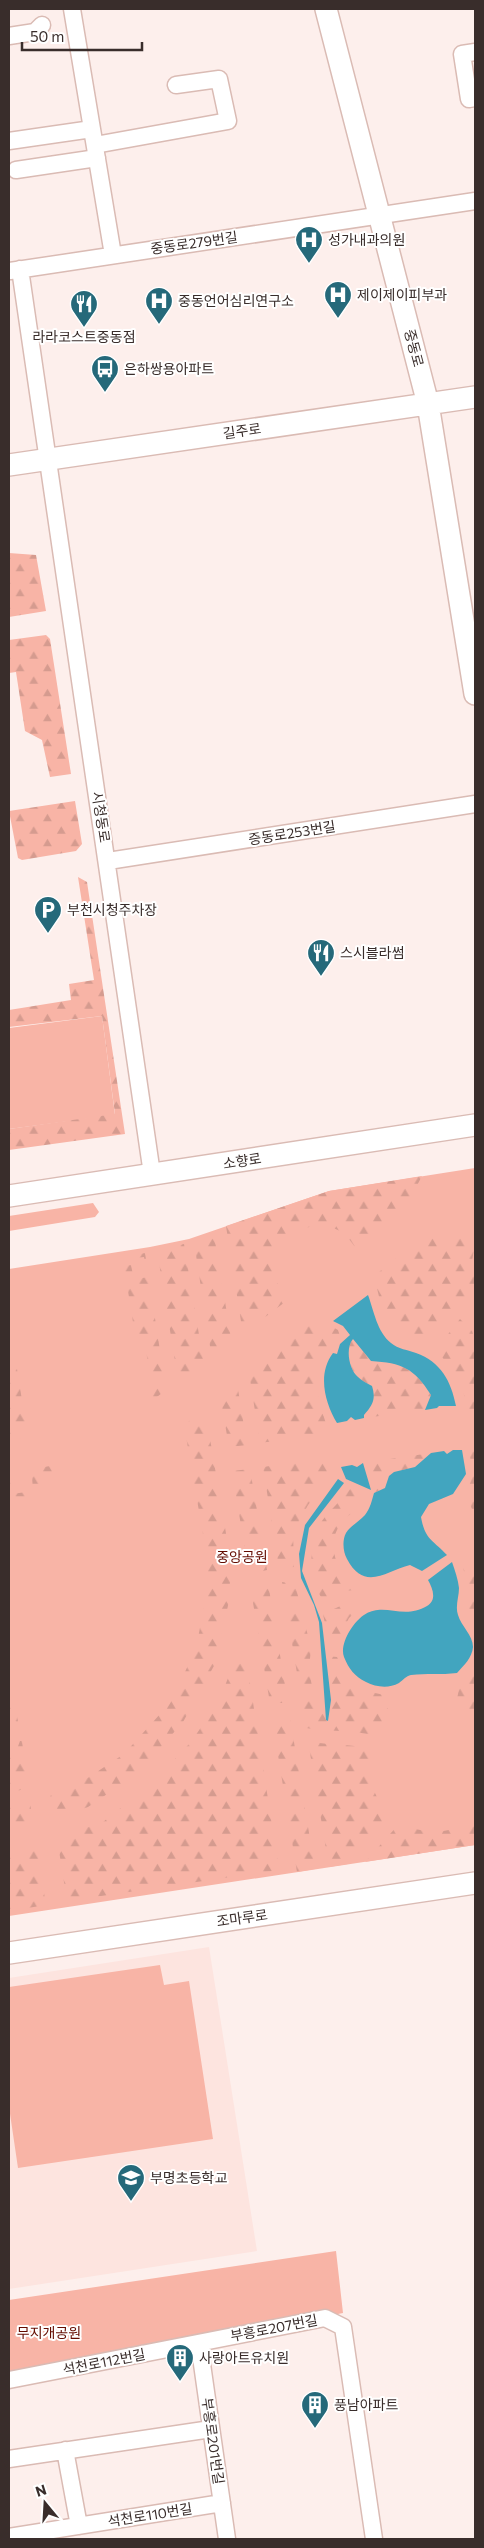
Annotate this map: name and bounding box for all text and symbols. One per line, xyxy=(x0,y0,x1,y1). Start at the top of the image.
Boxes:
scale bar xyxy=(22,20,142,52)
text: 50 m xyxy=(30,27,64,45)
hospital icon: 성가내과의원 xyxy=(294,225,324,264)
street label: 중동로279번길 xyxy=(149,228,239,257)
place label: 성가내과의원 xyxy=(328,231,405,248)
hospital icon: 제이제이피부과 xyxy=(323,280,353,319)
hospital icon: 중동언어심리연구소 xyxy=(144,286,174,325)
place label: 제이제이피부과 xyxy=(357,286,447,303)
restaurant icon: 라라코스트중동점 xyxy=(69,289,99,328)
place label: 중동언어심리연구소 xyxy=(178,292,294,309)
street label: 중동로 xyxy=(401,327,428,369)
place label: 라라코스트중동점 xyxy=(32,328,136,345)
bus stop icon: 은하쌍용아파트 xyxy=(90,354,120,393)
place label: 은하쌍용아파트 xyxy=(124,360,214,377)
street label: 길주로 xyxy=(222,419,262,442)
street label: 시청동로 xyxy=(89,790,114,844)
street label: 중동로253번길 xyxy=(247,817,337,848)
parking icon: 부천시청주차장 xyxy=(33,895,63,934)
place label: 부천시청주차장 xyxy=(67,901,157,918)
restaurant icon: 스시블라썸 xyxy=(306,938,336,977)
place label: 스시블라썸 xyxy=(340,944,404,961)
street label: 소향로 xyxy=(222,1149,262,1172)
park label: 중앙공원 xyxy=(216,1548,268,1565)
street label: 조마루로 xyxy=(215,1905,269,1930)
school or university icon: 부명초등학교 xyxy=(116,2163,146,2202)
place label: 부명초등학교 xyxy=(150,2169,227,2186)
street label: 부흥로207번길 xyxy=(229,2311,319,2344)
park label: 무지개공원 xyxy=(17,2324,81,2341)
building icon: 사랑아트유치원 xyxy=(165,2343,195,2382)
street label: 석천로112번길 xyxy=(61,2345,147,2378)
place label: 사랑아트유치원 xyxy=(199,2349,289,2366)
building icon: 풍남아파트 xyxy=(300,2390,330,2429)
place label: 풍남아파트 xyxy=(334,2396,399,2413)
street label: 부흥로201번길 xyxy=(199,2397,228,2485)
north arrow xyxy=(20,2478,70,2528)
text: N xyxy=(33,2480,48,2500)
street label: 석천로110번길 xyxy=(106,2499,193,2530)

